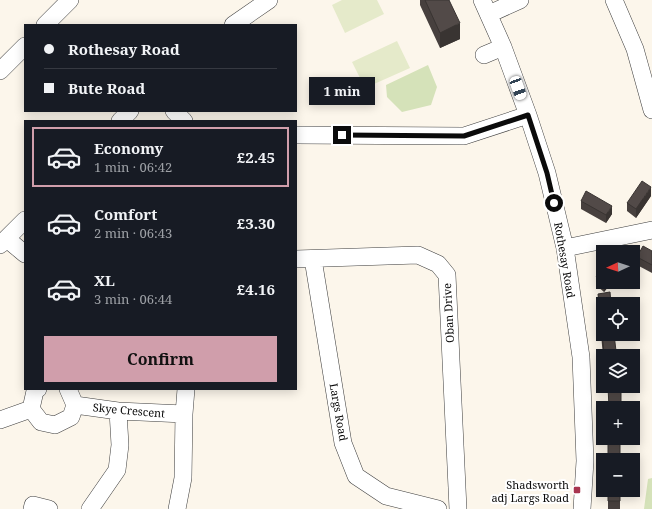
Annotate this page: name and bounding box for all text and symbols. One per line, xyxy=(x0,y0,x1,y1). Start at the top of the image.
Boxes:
text: Rothesay Road xyxy=(68,39,180,59)
car xyxy=(508,75,528,101)
callout: 1 min xyxy=(309,77,375,105)
text: Bute Road xyxy=(68,78,145,98)
text: 1 min xyxy=(324,82,360,100)
route end xyxy=(333,126,351,144)
text: Economy xyxy=(94,138,163,158)
icon: car xyxy=(46,139,82,175)
text: £2.45 xyxy=(237,147,275,167)
text: 1 min · 06:42 xyxy=(94,158,172,176)
route start xyxy=(545,194,563,212)
text: Comfort xyxy=(94,204,157,224)
icon: car xyxy=(46,205,82,241)
text: £3.30 xyxy=(237,213,275,233)
street label: Rothesay Road xyxy=(551,221,579,299)
text: 2 min · 06:43 xyxy=(94,224,172,242)
north arrow xyxy=(596,245,640,289)
map controls xyxy=(596,245,640,497)
text: XL xyxy=(94,270,115,290)
icon: car xyxy=(46,271,82,307)
text: £4.16 xyxy=(237,279,275,299)
street label: Oban Drive xyxy=(439,283,457,343)
text: 3 min · 06:44 xyxy=(94,290,172,308)
button: locate xyxy=(596,297,640,341)
button: Confirm xyxy=(44,336,277,382)
button: layers xyxy=(596,349,640,393)
street label: Largs Road xyxy=(327,382,352,442)
street label: Skye Crescent xyxy=(92,399,166,421)
button: + xyxy=(596,401,640,445)
button: − xyxy=(596,453,640,497)
place label: Shadsworth adj Largs Road xyxy=(491,477,569,505)
marker: Shadsworth adj Largs Road xyxy=(572,485,582,495)

